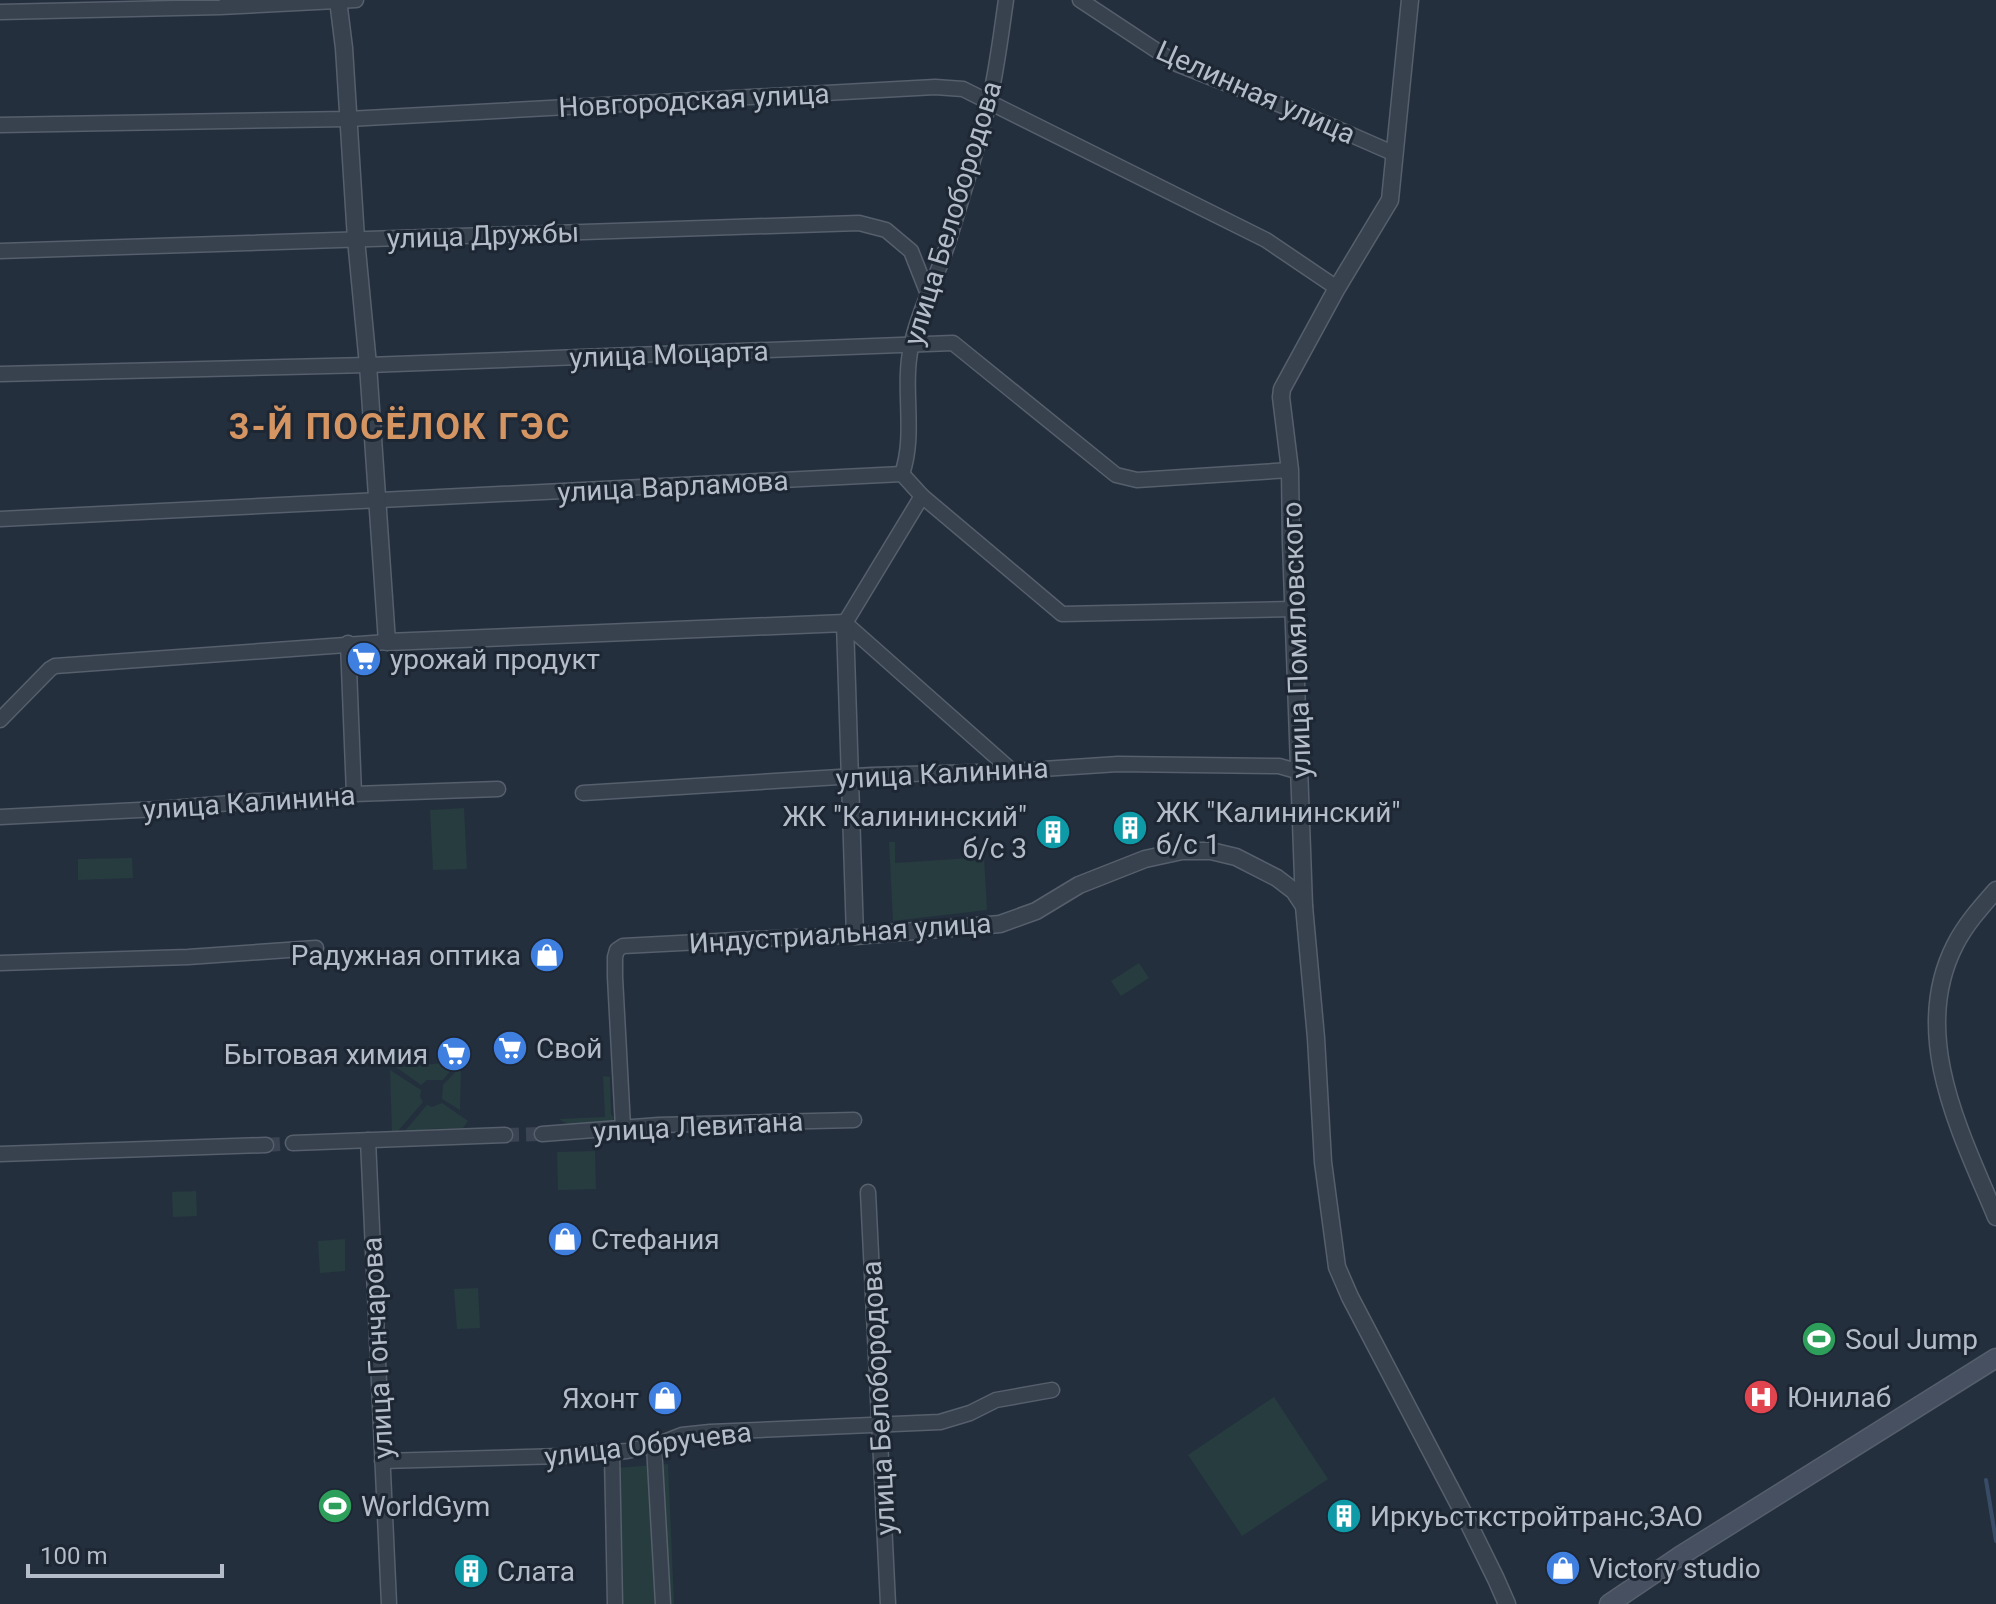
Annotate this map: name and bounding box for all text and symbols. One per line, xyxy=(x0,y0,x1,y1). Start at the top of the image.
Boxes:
street label: Целинная улица xyxy=(1151,34,1360,151)
street label: Новгородская улица xyxy=(558,77,830,124)
street label: улица Белобородова xyxy=(897,77,1008,349)
street label: улица Дружбы xyxy=(386,216,580,255)
street label: улица Моцарта xyxy=(569,335,769,374)
district label: 3-Й ПОСЁЛОК ГЭС xyxy=(229,405,571,448)
street label: улица Варламова xyxy=(557,464,789,509)
street label: улица Помяловского xyxy=(1275,501,1318,779)
supermarket icon: урожай продукт xyxy=(345,640,383,678)
place label: урожай продукт xyxy=(390,643,600,676)
street label: улица Калинина xyxy=(835,751,1049,796)
street label: улица Калинина xyxy=(142,779,356,826)
place label: ЖК "Калининский" б/с 1 xyxy=(1156,796,1400,861)
place label: ЖК "Калининский" б/с 3 xyxy=(783,800,1027,865)
building icon: ЖК "Калининский" б/с 1 xyxy=(1111,809,1149,847)
building icon: ЖК "Калининский" б/с 3 xyxy=(1034,813,1072,851)
street label: Индустриальная улица xyxy=(688,906,992,961)
shop icon: Радужная оптика xyxy=(528,936,566,974)
place label: Радужная оптика xyxy=(291,939,521,972)
supermarket icon: Свой xyxy=(491,1029,529,1067)
place label: Свой xyxy=(536,1032,602,1065)
supermarket icon: Бытовая химия xyxy=(435,1035,473,1073)
place label: Бытовая химия xyxy=(224,1038,428,1071)
street label: улица Левитана xyxy=(592,1105,804,1148)
shop icon: Стефания xyxy=(546,1220,584,1258)
place label: Стефания xyxy=(591,1223,720,1256)
street label: улица Гончарова xyxy=(355,1236,400,1460)
street label: улица Белобородова xyxy=(855,1260,902,1536)
sports icon: Soul Jump xyxy=(1800,1320,1838,1358)
place label: Soul Jump xyxy=(1845,1323,1978,1356)
hospital icon: Юнилаб xyxy=(1742,1378,1780,1416)
shop icon: Яхонт xyxy=(646,1379,684,1417)
place label: Юнилаб xyxy=(1787,1381,1891,1414)
place label: Яхонт xyxy=(562,1382,639,1415)
street label: улица Обручева xyxy=(543,1415,754,1474)
sports icon: WorldGym xyxy=(316,1487,354,1525)
place label: WorldGym xyxy=(361,1490,490,1523)
building icon: Иркуьсткстройтранс,ЗАО xyxy=(1325,1497,1363,1535)
place label: Иркуьсткстройтранс,ЗАО xyxy=(1370,1500,1703,1533)
scale bar xyxy=(28,1528,222,1578)
text: 100 m xyxy=(40,1542,107,1570)
shop icon: Victory studio xyxy=(1544,1549,1582,1587)
building icon: Слата xyxy=(452,1552,490,1590)
place label: Victory studio xyxy=(1589,1552,1761,1585)
place label: Слата xyxy=(497,1555,575,1588)

